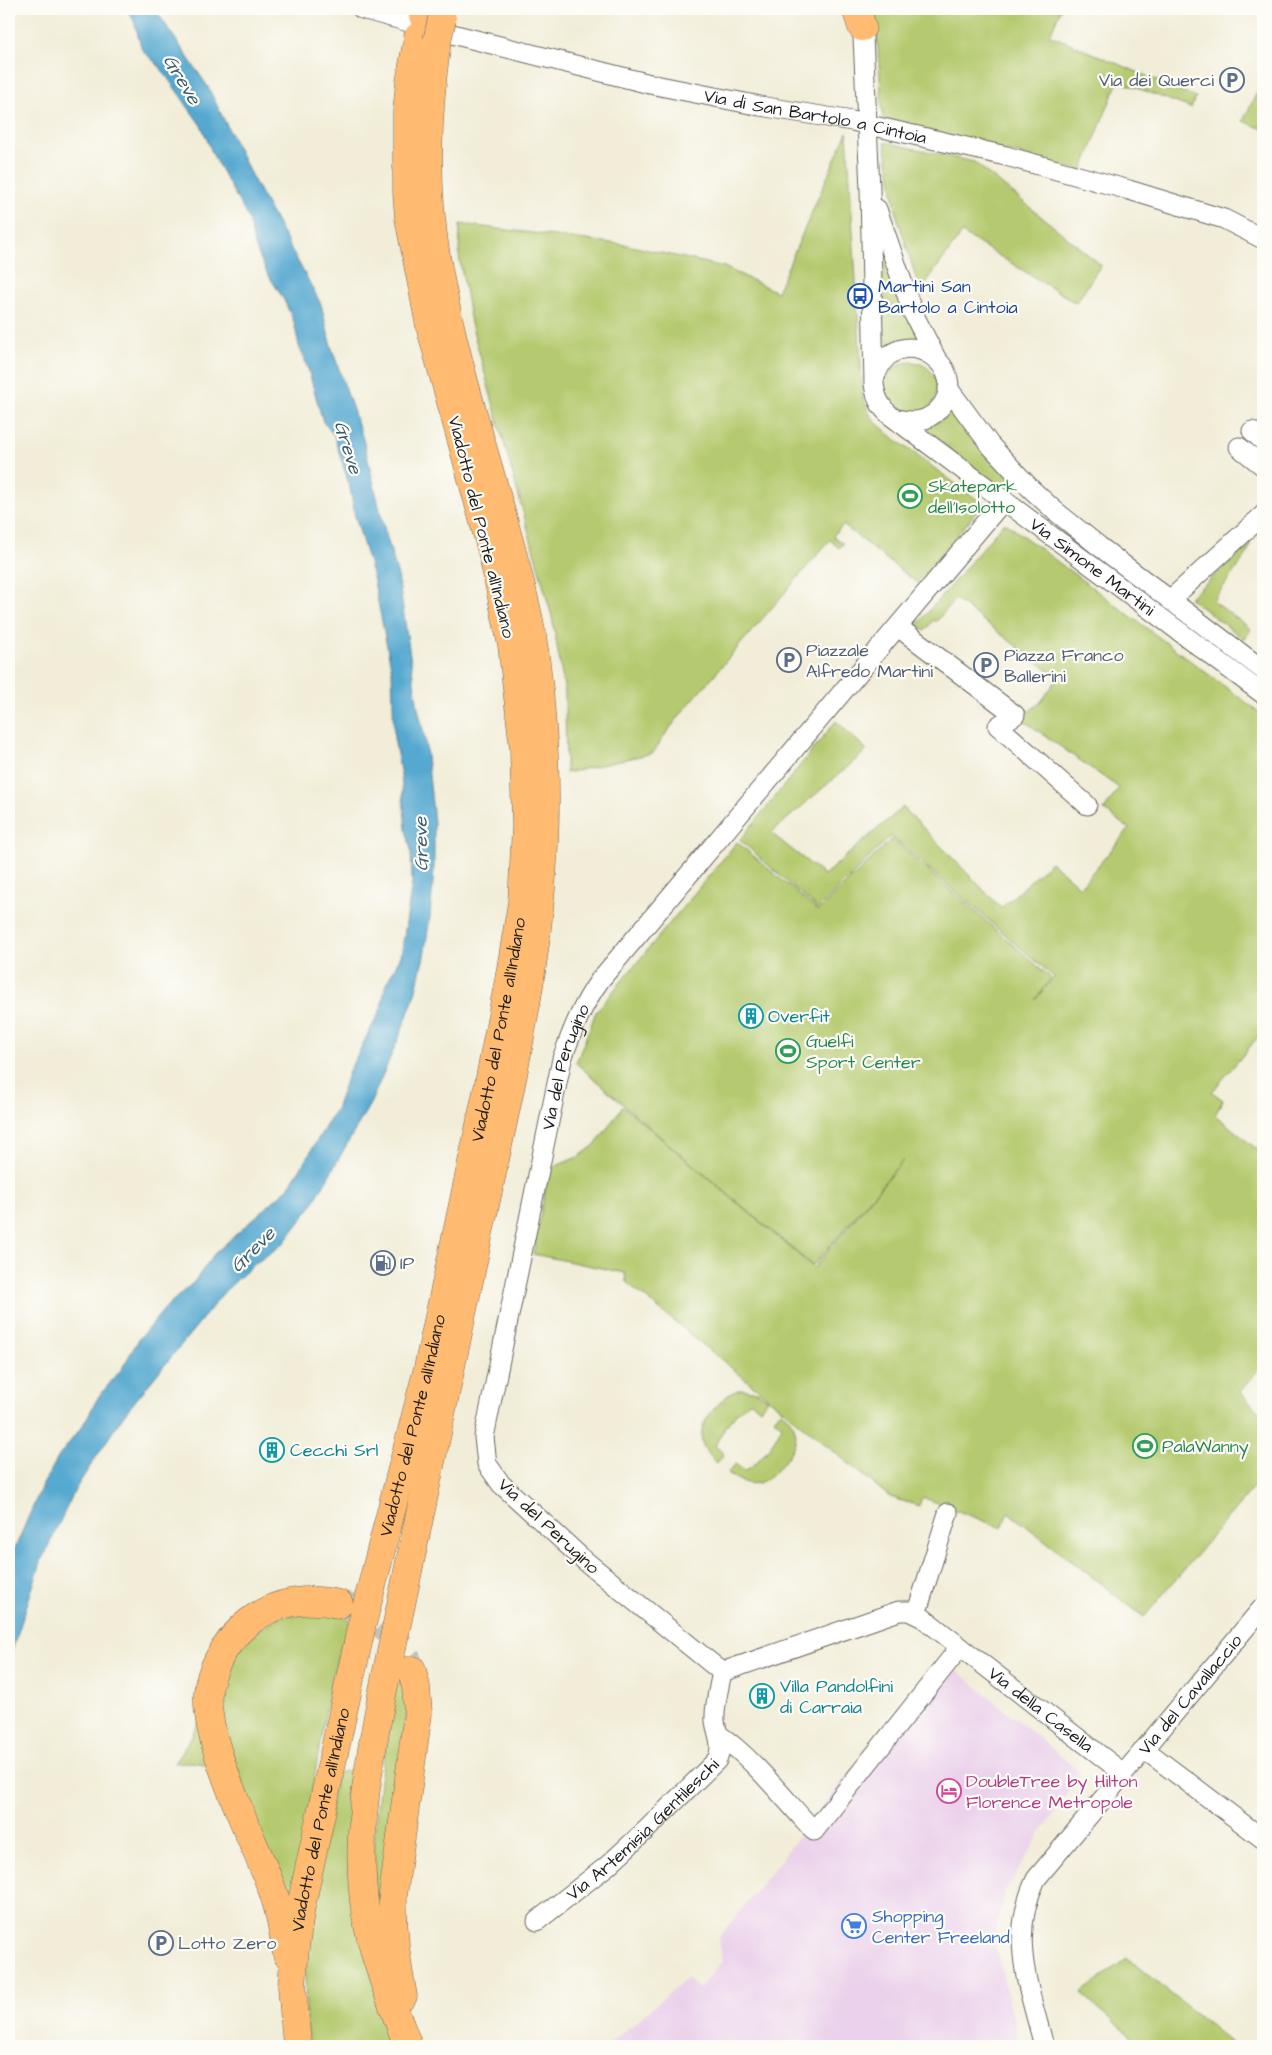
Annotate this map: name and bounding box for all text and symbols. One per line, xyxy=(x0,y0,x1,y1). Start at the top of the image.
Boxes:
water label: Greve xyxy=(156,50,208,111)
parking icon: Via dei Querci xyxy=(1219,67,1245,93)
place label: Via dei Querci xyxy=(1099,68,1214,93)
street label: Via di San Bartolo a Cintoia xyxy=(702,83,929,151)
place label: Martini San Bartolo a Cintoia xyxy=(878,274,1018,320)
bus stop icon: Martini San Bartolo a Cintoia xyxy=(847,283,873,309)
street label: Viadotto del Ponte all'Indiano xyxy=(442,414,521,641)
water label: Greve xyxy=(327,418,369,479)
place label: Skatepark dell'Isolotto xyxy=(928,474,1017,520)
sports icon: Skatepark dell'Isolotto xyxy=(897,483,923,509)
street label: Via Simone Martini xyxy=(1024,512,1160,622)
place label: Piazzale Alfredo Martini xyxy=(806,638,933,684)
place label: Piazza Franco Ballerini xyxy=(1004,643,1124,689)
parking icon: Piazzale Alfredo Martini xyxy=(776,647,802,673)
parking icon: Piazza Franco Ballerini xyxy=(973,652,999,678)
water label: Greve xyxy=(408,815,435,871)
street label: Viadotto del Ponte all'Indiano xyxy=(465,916,532,1145)
street label: Via del Perugino xyxy=(536,1000,596,1132)
building icon: Overfit xyxy=(738,1003,764,1029)
place label: Overfit xyxy=(768,1004,830,1029)
place label: Guelfi Sport Center xyxy=(806,1029,921,1075)
sports icon: Guelfi Sport Center xyxy=(775,1038,801,1064)
water label: Greve xyxy=(224,1220,283,1279)
fuel station icon: IP xyxy=(370,1250,396,1276)
place label: IP xyxy=(400,1251,415,1276)
street label: Viadotto del Ponte all'Indiano xyxy=(373,1312,452,1539)
sports icon: PalaWanny xyxy=(1132,1433,1158,1459)
place label: PalaWanny xyxy=(1162,1434,1249,1460)
building icon: Cecchi Srl xyxy=(259,1437,285,1463)
place label: Cecchi Srl xyxy=(290,1438,379,1463)
street label: Via del Perugino xyxy=(492,1473,605,1581)
street label: Via del Cavallaccio xyxy=(1133,1629,1248,1760)
street label: Via della Casella xyxy=(983,1661,1098,1759)
place label: Villa Pandolfini di Carraia xyxy=(780,1674,893,1720)
building icon: Villa Pandolfini di Carraia xyxy=(749,1683,775,1709)
street label: Viadotto del Ponte all'Indiano xyxy=(285,1706,356,1933)
street label: Via Artemisia Gentileschi xyxy=(561,1753,725,1906)
place label: DoubleTree by Hilton Florence Metropole xyxy=(966,1769,1138,1815)
hotel icon: DoubleTree by Hilton Florence Metropole xyxy=(936,1778,962,1804)
place label: Shopping Center Freeland xyxy=(872,1904,1010,1950)
supermarket icon: Shopping Center Freeland xyxy=(841,1913,867,1939)
parking icon: Lotto Zero xyxy=(148,1930,174,1956)
place label: Lotto Zero xyxy=(178,1931,276,1956)

